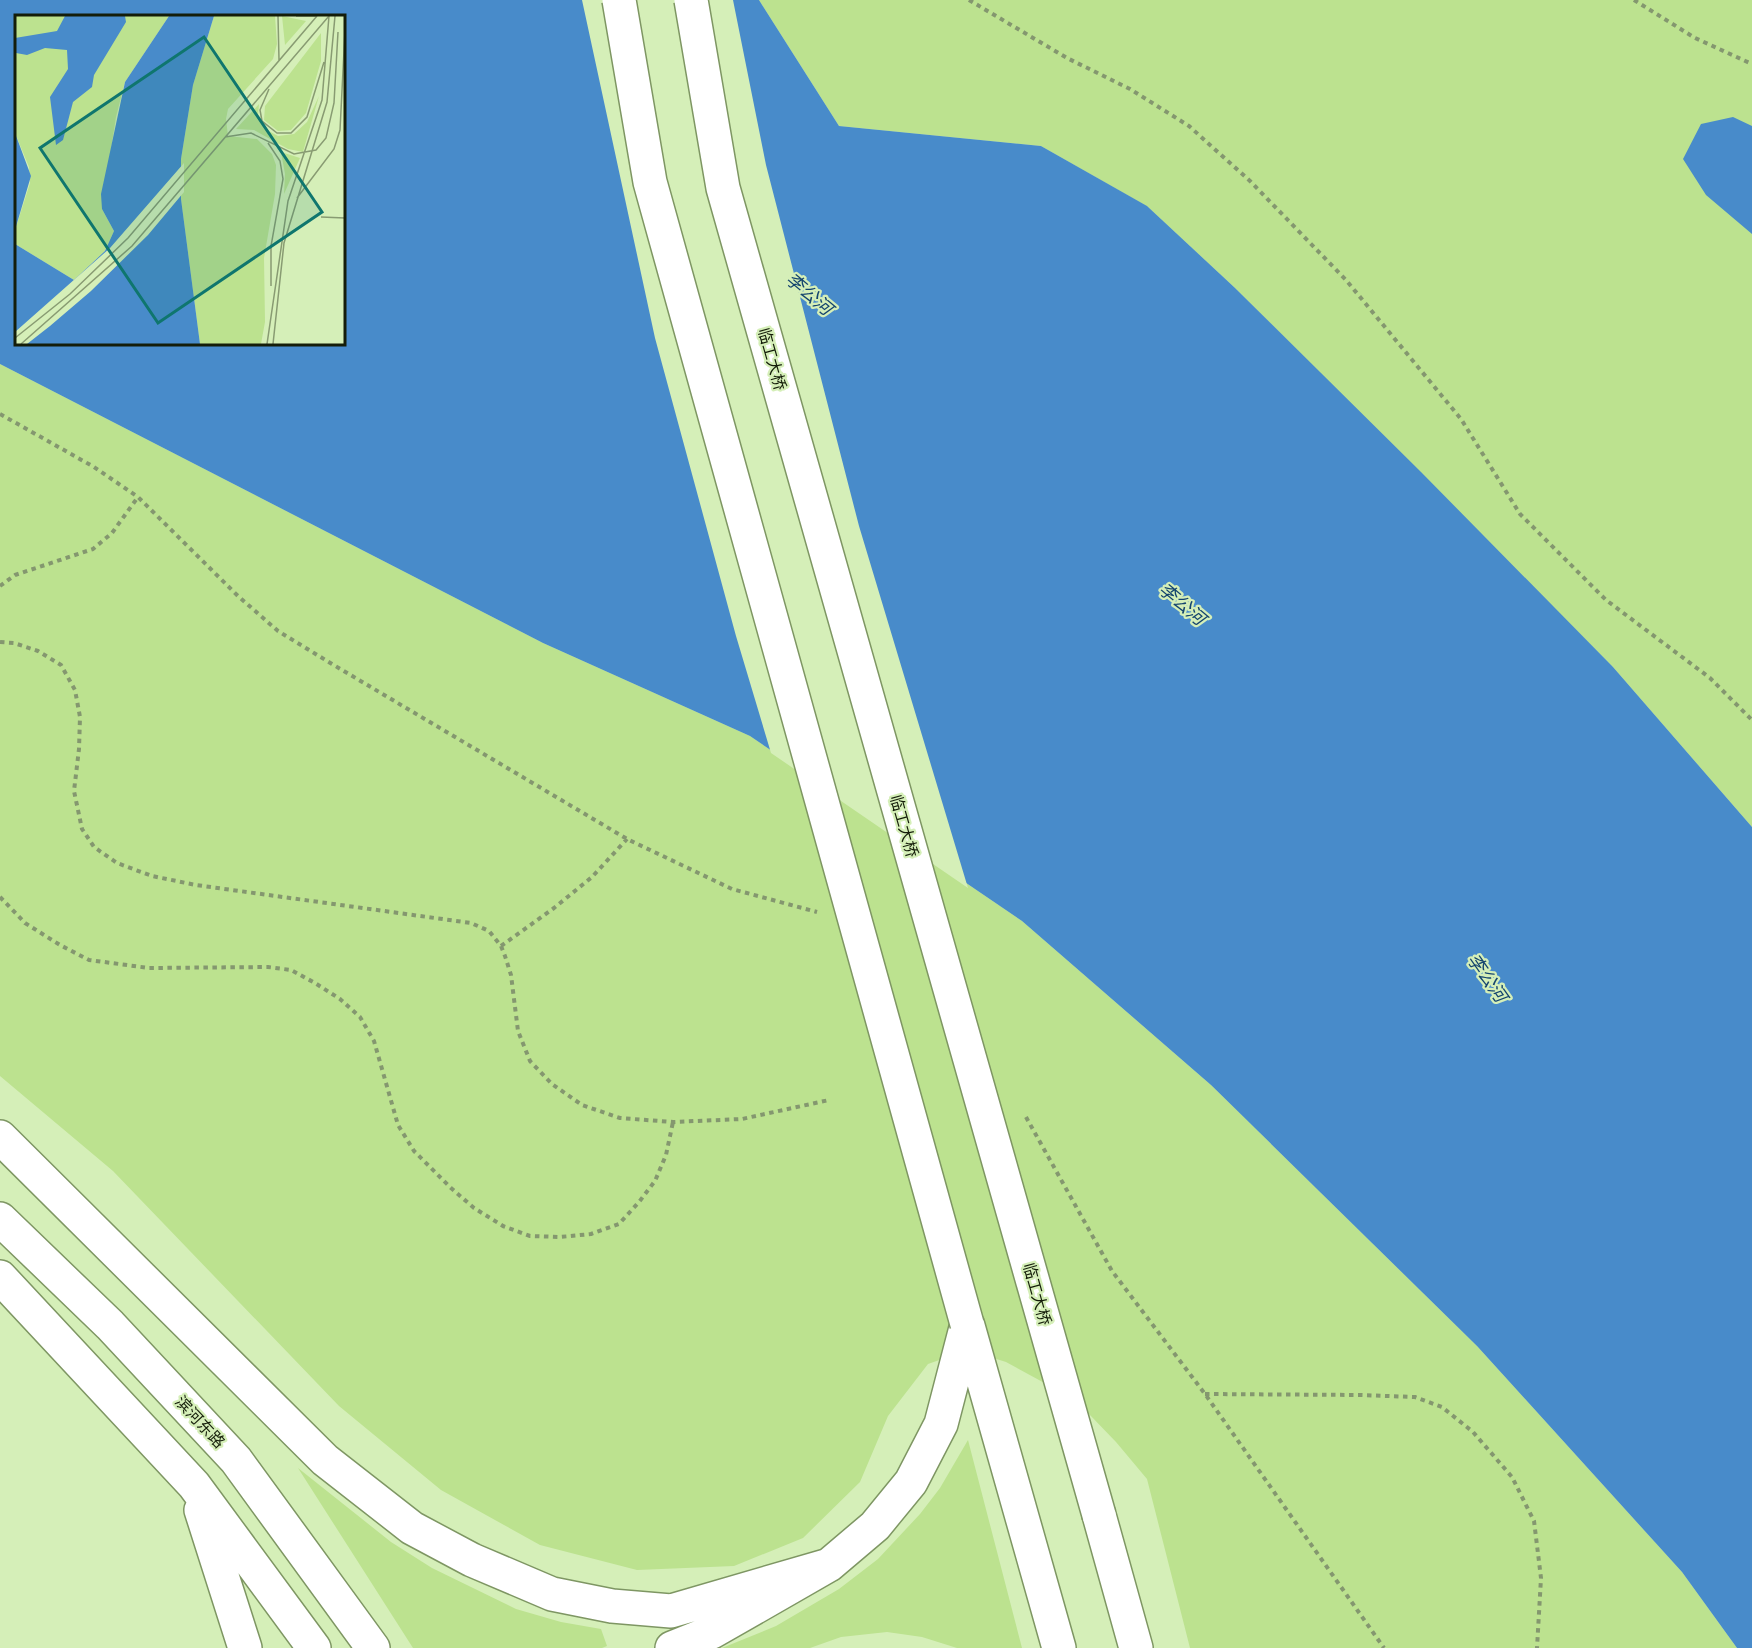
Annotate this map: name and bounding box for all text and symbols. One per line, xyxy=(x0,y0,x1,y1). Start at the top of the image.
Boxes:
inset map xyxy=(15,15,345,345)
water label: 李公河 xyxy=(780,267,840,323)
street label: 临工大桥 xyxy=(752,325,792,393)
water label: 李公河 xyxy=(1153,577,1213,633)
street label: 临工大桥 xyxy=(884,792,924,860)
water label: 李公河 xyxy=(1461,948,1515,1010)
street label: 临工大桥 xyxy=(1017,1260,1057,1328)
street label: 滨河东路 xyxy=(170,1391,230,1453)

